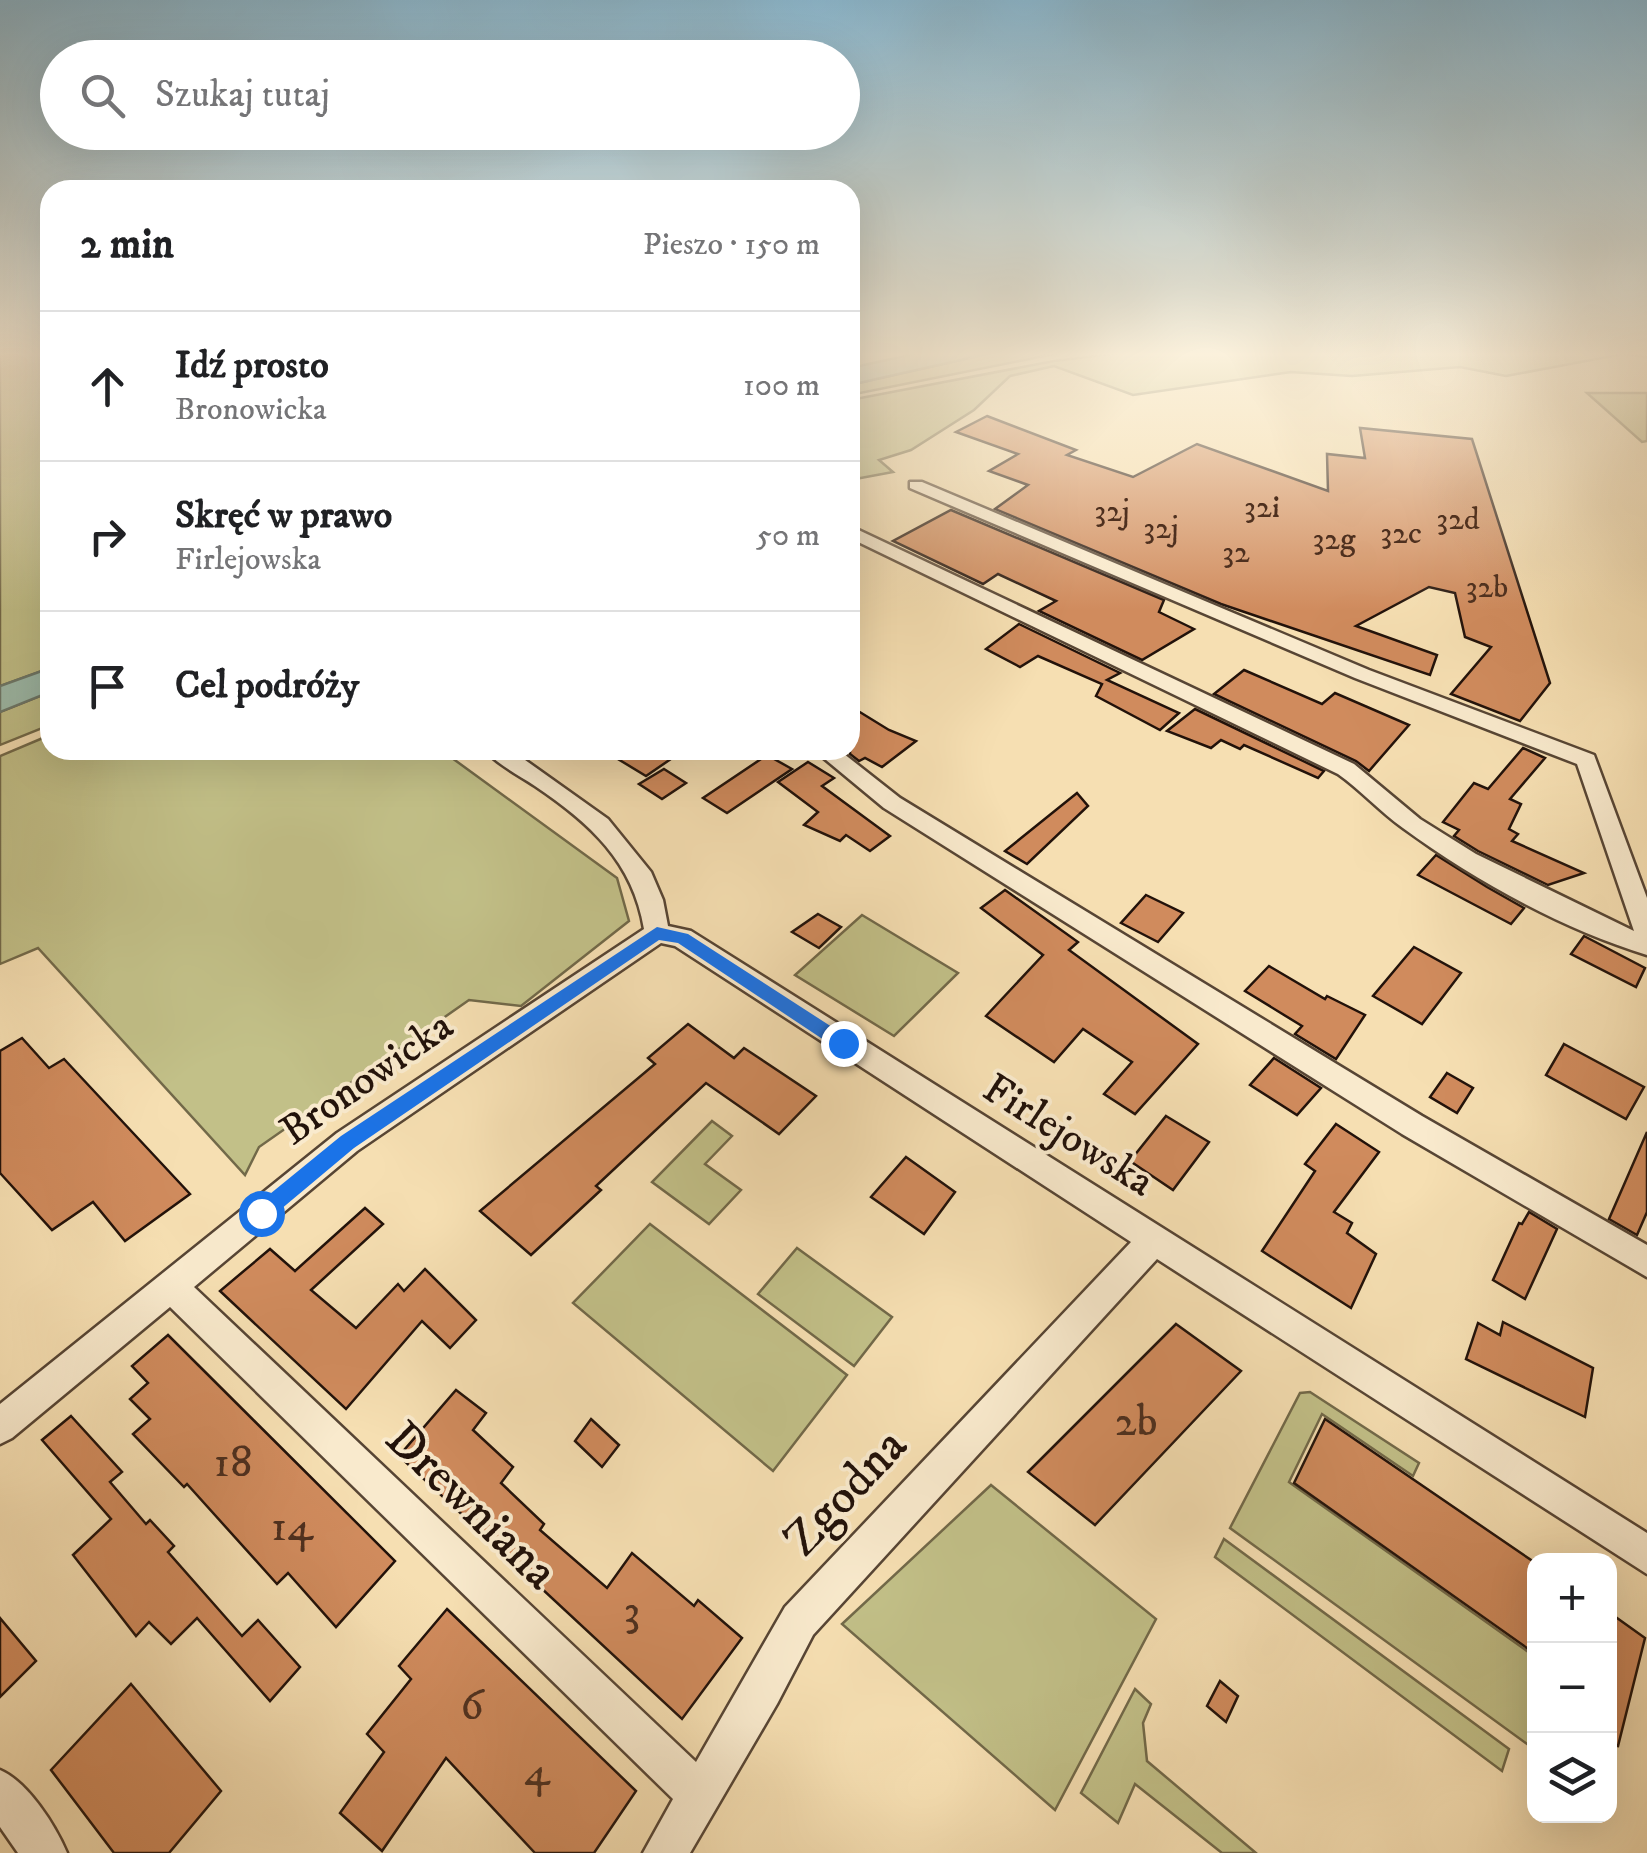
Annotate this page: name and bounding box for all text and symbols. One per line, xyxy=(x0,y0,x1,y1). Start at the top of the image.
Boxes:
search box xyxy=(40,40,860,150)
icon: search xyxy=(75,68,130,123)
text: Szukaj tutaj xyxy=(155,71,330,119)
text: 2 min xyxy=(80,219,174,271)
text: Pieszo · 150 m xyxy=(643,225,820,265)
text: Idź prosto xyxy=(175,342,329,390)
icon: ahead xyxy=(80,359,135,414)
text: 100 m xyxy=(743,366,820,406)
text: Bronowicka xyxy=(175,390,327,430)
house number: 32i xyxy=(1244,488,1280,528)
text: Skręć w prawo xyxy=(175,492,392,540)
house number: 32j xyxy=(1094,492,1130,532)
house number: 32d xyxy=(1436,500,1480,540)
icon: right xyxy=(80,509,135,564)
house number: 32j xyxy=(1143,509,1179,549)
house number: 32c xyxy=(1380,514,1422,554)
text: 50 m xyxy=(756,516,820,556)
house number: 32g xyxy=(1312,520,1356,560)
house number: 32 xyxy=(1222,533,1250,573)
text: Firlejowska xyxy=(175,540,321,580)
house number: 32b xyxy=(1466,568,1508,608)
icon: arrive xyxy=(80,659,135,714)
text: Cel podróży xyxy=(175,662,359,710)
street label: Bronowicka xyxy=(271,1001,464,1157)
route end xyxy=(821,1021,867,1067)
street label: Firlejowska xyxy=(973,1063,1163,1209)
route start xyxy=(239,1191,285,1237)
house number: 2b xyxy=(1114,1394,1158,1450)
street label: Drewniana xyxy=(371,1408,571,1604)
street label: Zgodna xyxy=(771,1416,921,1570)
house number: 18 xyxy=(213,1435,253,1491)
house number: 14 xyxy=(271,1499,314,1555)
map controls xyxy=(1527,1553,1617,1823)
button: + xyxy=(1527,1553,1617,1643)
house number: 3 xyxy=(624,1583,640,1639)
button: − xyxy=(1527,1643,1617,1733)
house number: 6 xyxy=(460,1678,485,1734)
button: layers xyxy=(1527,1733,1617,1823)
house number: 4 xyxy=(524,1744,551,1800)

